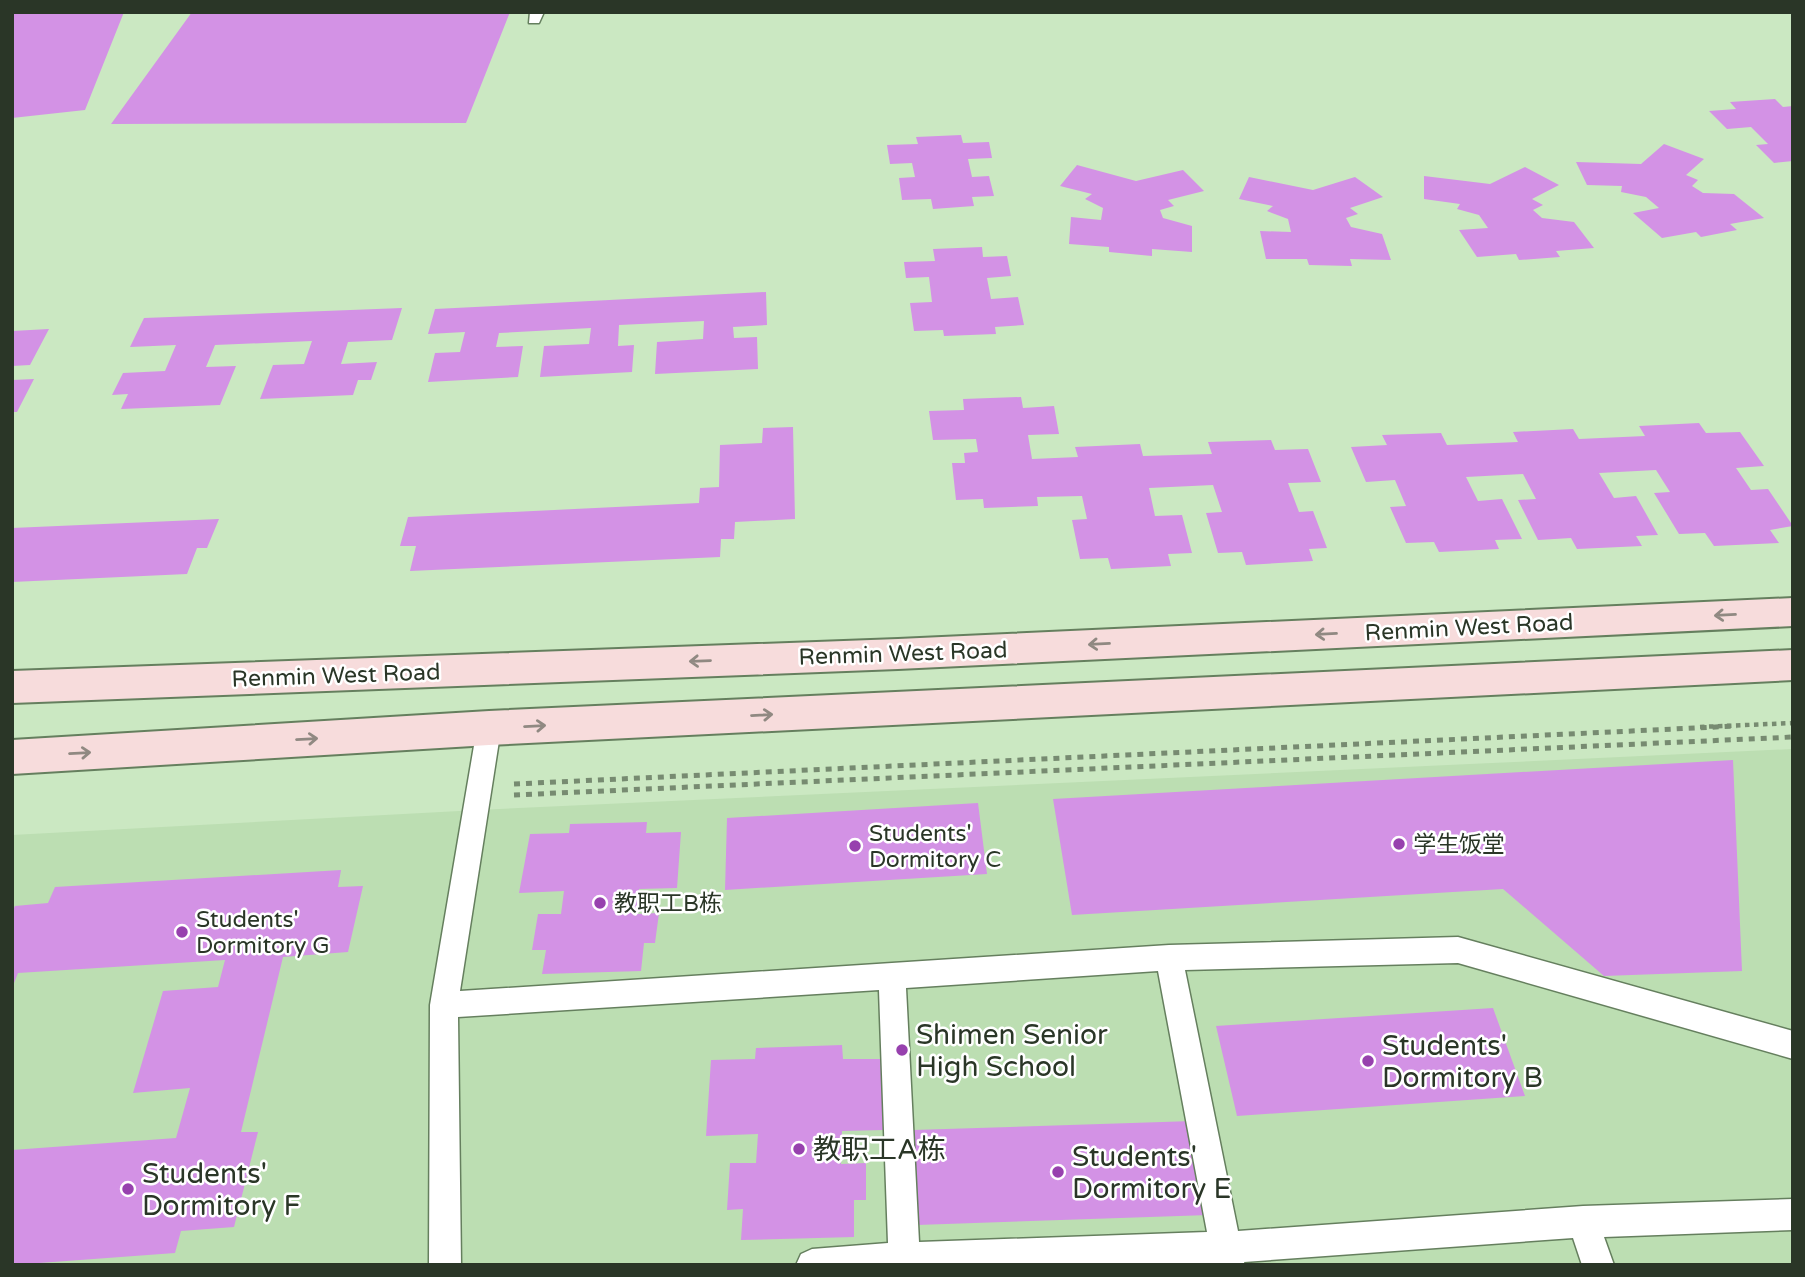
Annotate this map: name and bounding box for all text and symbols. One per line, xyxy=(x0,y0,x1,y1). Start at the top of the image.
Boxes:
one-way arrow xyxy=(1713,608,1736,621)
street label: Renmin West Road xyxy=(1364,609,1574,647)
one-way arrow xyxy=(1315,627,1338,640)
street label: Renmin West Road xyxy=(798,636,1008,672)
one-way arrow xyxy=(1088,638,1111,651)
one-way arrow xyxy=(689,655,712,668)
street label: Renmin West Road xyxy=(231,658,441,694)
one-way arrow xyxy=(750,709,773,722)
one-way arrow xyxy=(523,720,546,733)
one-way arrow xyxy=(296,733,319,746)
one-way arrow xyxy=(69,746,91,759)
place label: Students' Dormitory C xyxy=(869,820,1001,874)
place label: 学生饭堂 xyxy=(1413,831,1505,859)
marker: 学生饭堂 xyxy=(1391,836,1407,852)
marker: Students' Dormitory C xyxy=(847,838,863,854)
place label: 教职工B栋 xyxy=(614,890,722,918)
marker: 教职工B栋 xyxy=(592,895,608,911)
place label: Students' Dormitory G xyxy=(196,906,330,960)
marker: Students' Dormitory G xyxy=(174,924,190,940)
place label: Shimen Senior High School xyxy=(916,1018,1108,1084)
place label: Students' Dormitory B xyxy=(1382,1029,1543,1095)
marker: Shimen Senior High School xyxy=(894,1042,910,1058)
marker: Students' Dormitory B xyxy=(1360,1053,1376,1069)
place label: 教职工A栋 xyxy=(813,1133,946,1167)
place label: Students' Dormitory E xyxy=(1072,1140,1231,1206)
marker: 教职工A栋 xyxy=(791,1141,807,1157)
place label: Students' Dormitory F xyxy=(142,1157,301,1223)
marker: Students' Dormitory E xyxy=(1050,1164,1066,1180)
marker: Students' Dormitory F xyxy=(120,1181,136,1197)

